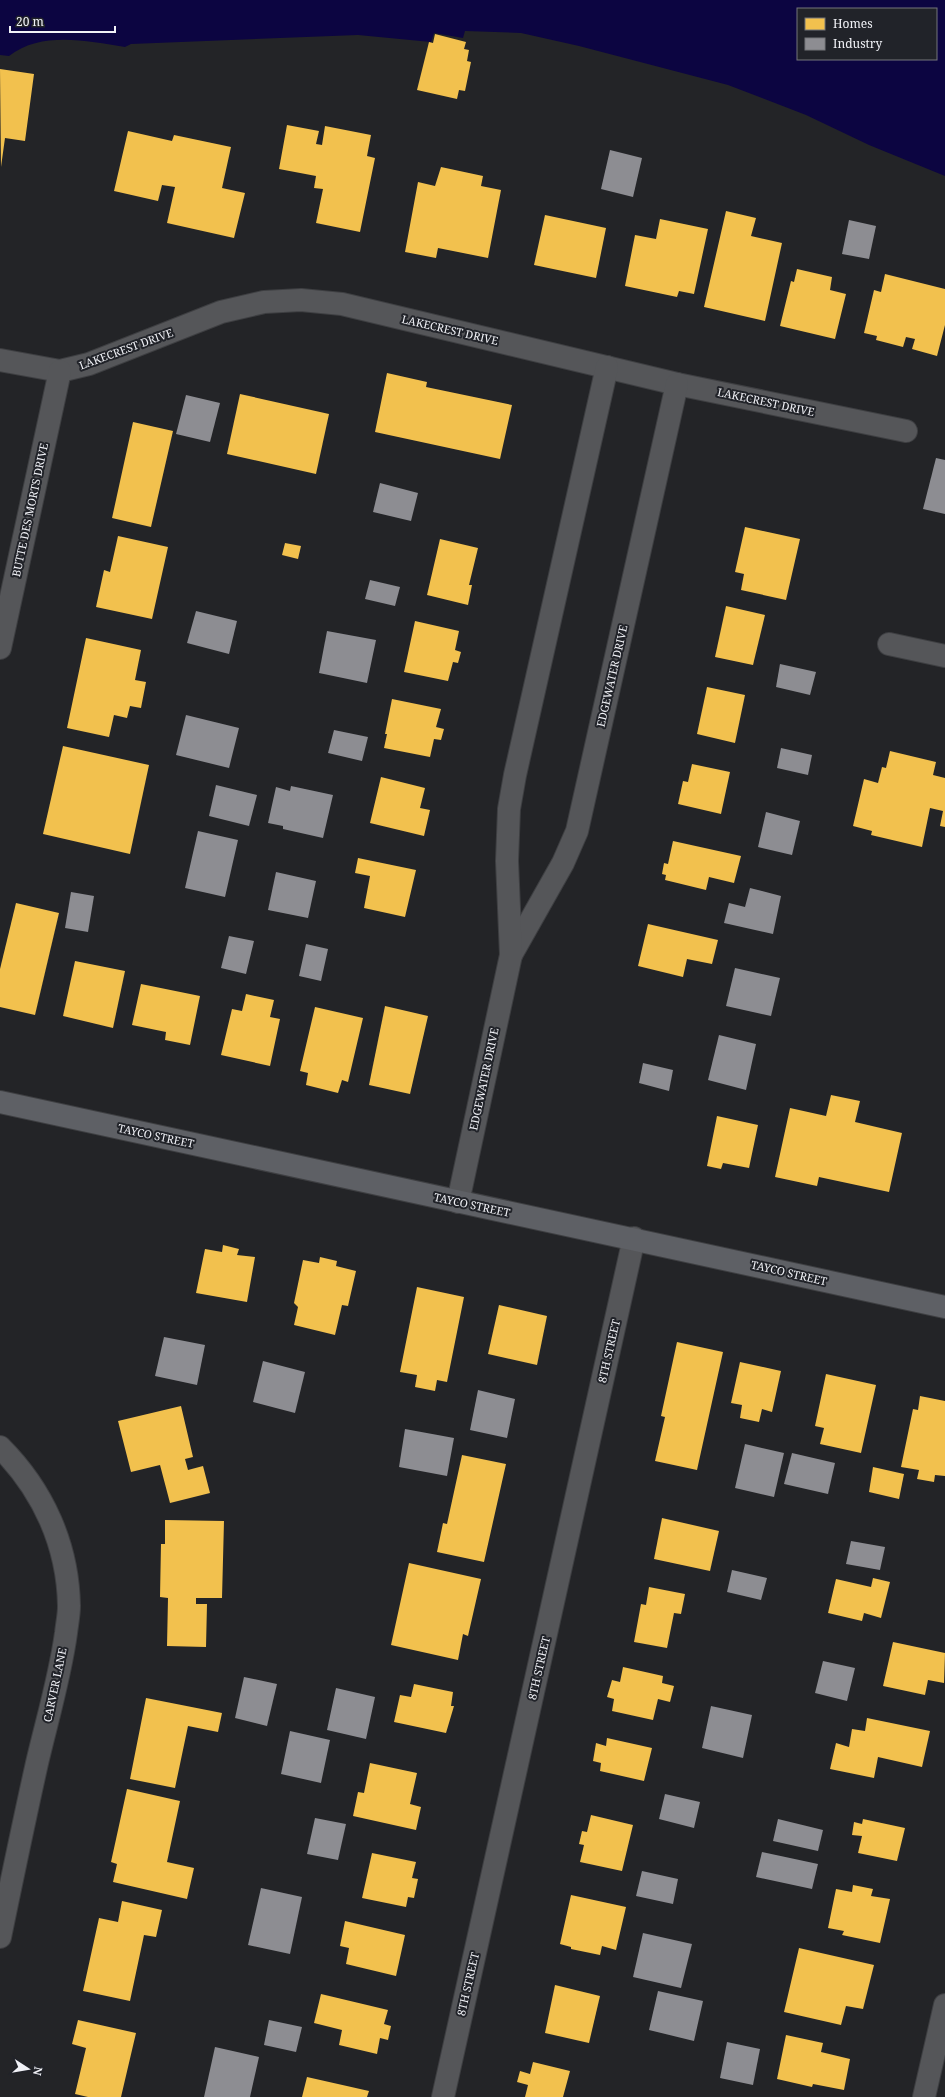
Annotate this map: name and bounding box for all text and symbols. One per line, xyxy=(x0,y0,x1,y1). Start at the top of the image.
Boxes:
scale bar xyxy=(10,8,115,34)
legend xyxy=(797,8,937,60)
text: 20 m xyxy=(16,13,44,30)
text: Homes xyxy=(833,15,873,32)
text: Industry xyxy=(833,35,882,52)
street label: LAKECREST DRIVE xyxy=(400,311,500,348)
street label: LAKECREST DRIVE xyxy=(77,325,175,372)
street label: LAKECREST DRIVE xyxy=(716,384,816,419)
street label: BUTTE DES MORTS DRIVE xyxy=(8,441,51,578)
street label: EDGEWATER DRIVE xyxy=(592,623,631,728)
street label: EDGEWATER DRIVE xyxy=(465,1026,502,1132)
street label: TAYCO STREET xyxy=(117,1120,196,1151)
street label: TAYCO STREET xyxy=(433,1189,512,1220)
street label: TAYCO STREET xyxy=(750,1256,829,1289)
street label: 8TH STREET xyxy=(594,1317,623,1384)
street label: 8TH STREET xyxy=(524,1634,553,1701)
street label: CARVER LANE xyxy=(39,1646,70,1723)
street label: 8TH STREET xyxy=(453,1950,482,2017)
north arrow xyxy=(8,2049,48,2089)
text: N xyxy=(30,2065,47,2077)

